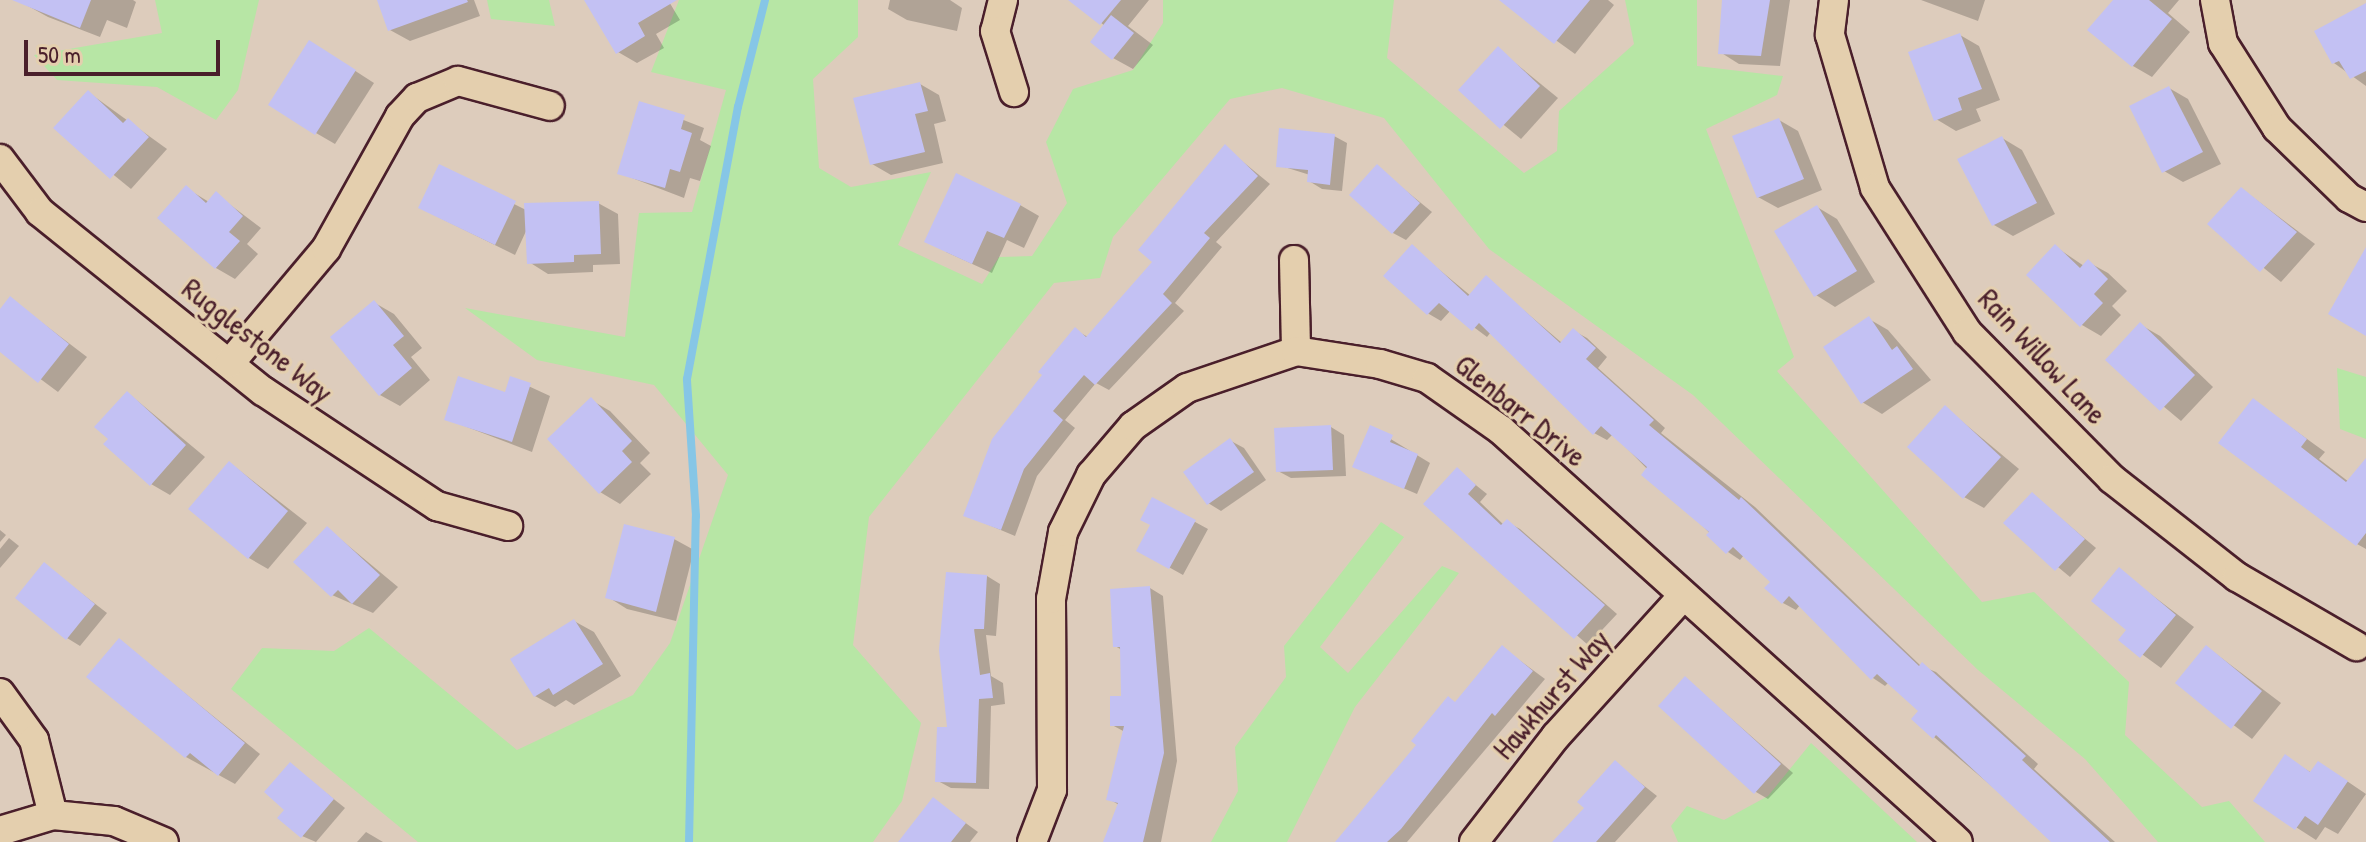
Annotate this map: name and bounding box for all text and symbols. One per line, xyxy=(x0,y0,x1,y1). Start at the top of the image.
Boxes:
scale bar xyxy=(28,24,224,74)
text: 50 m xyxy=(38,38,81,70)
street label: Rugglestone Way xyxy=(175,270,341,410)
street label: Rain Willow Lane xyxy=(1971,281,2115,431)
street label: Glenbarr Drive xyxy=(1448,346,1594,474)
street label: Hawkhurst Way xyxy=(1485,622,1617,766)

